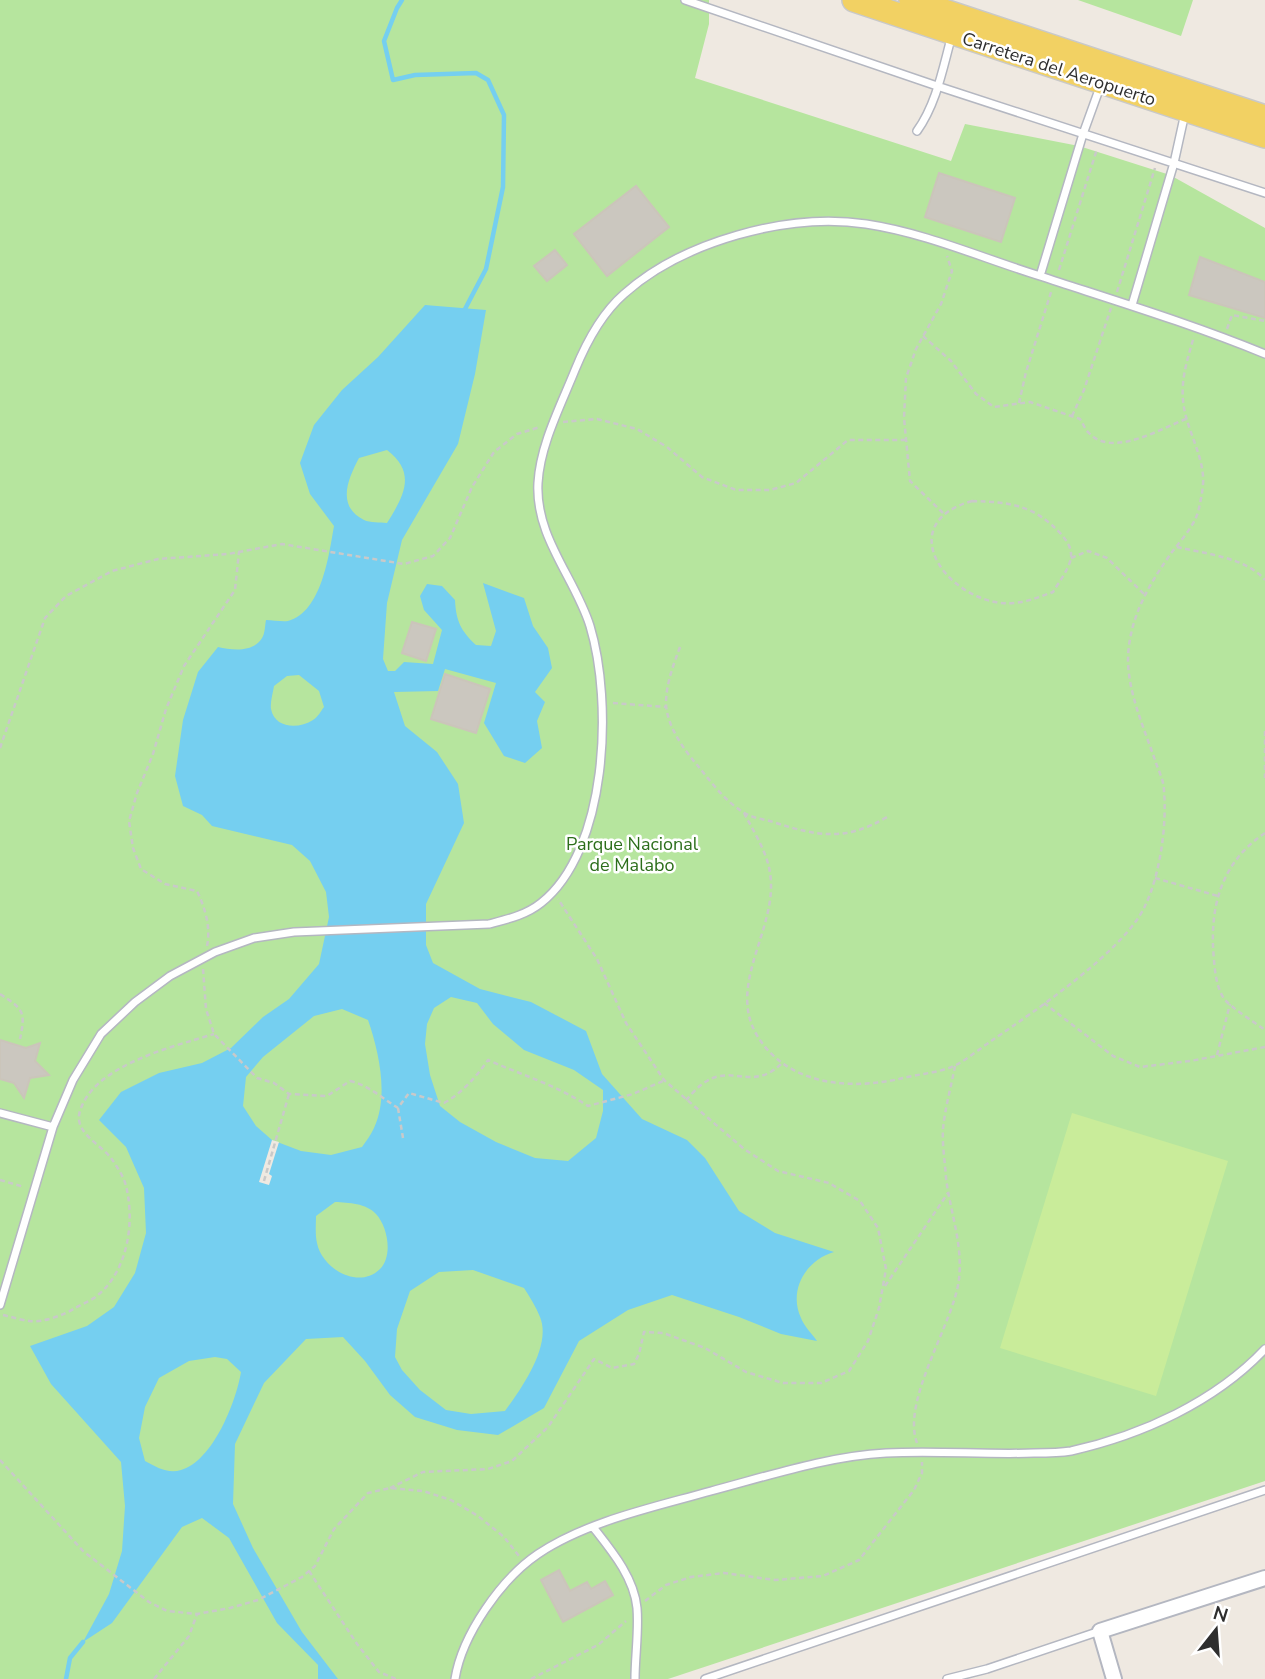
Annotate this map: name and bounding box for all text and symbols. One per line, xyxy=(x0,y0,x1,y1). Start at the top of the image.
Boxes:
street label: Carretera del Aeropuerto xyxy=(959,26,1159,112)
park label: Parque Nacional de Malabo xyxy=(566,832,699,877)
north arrow xyxy=(1181,1595,1251,1665)
text: N xyxy=(1210,1600,1231,1629)

